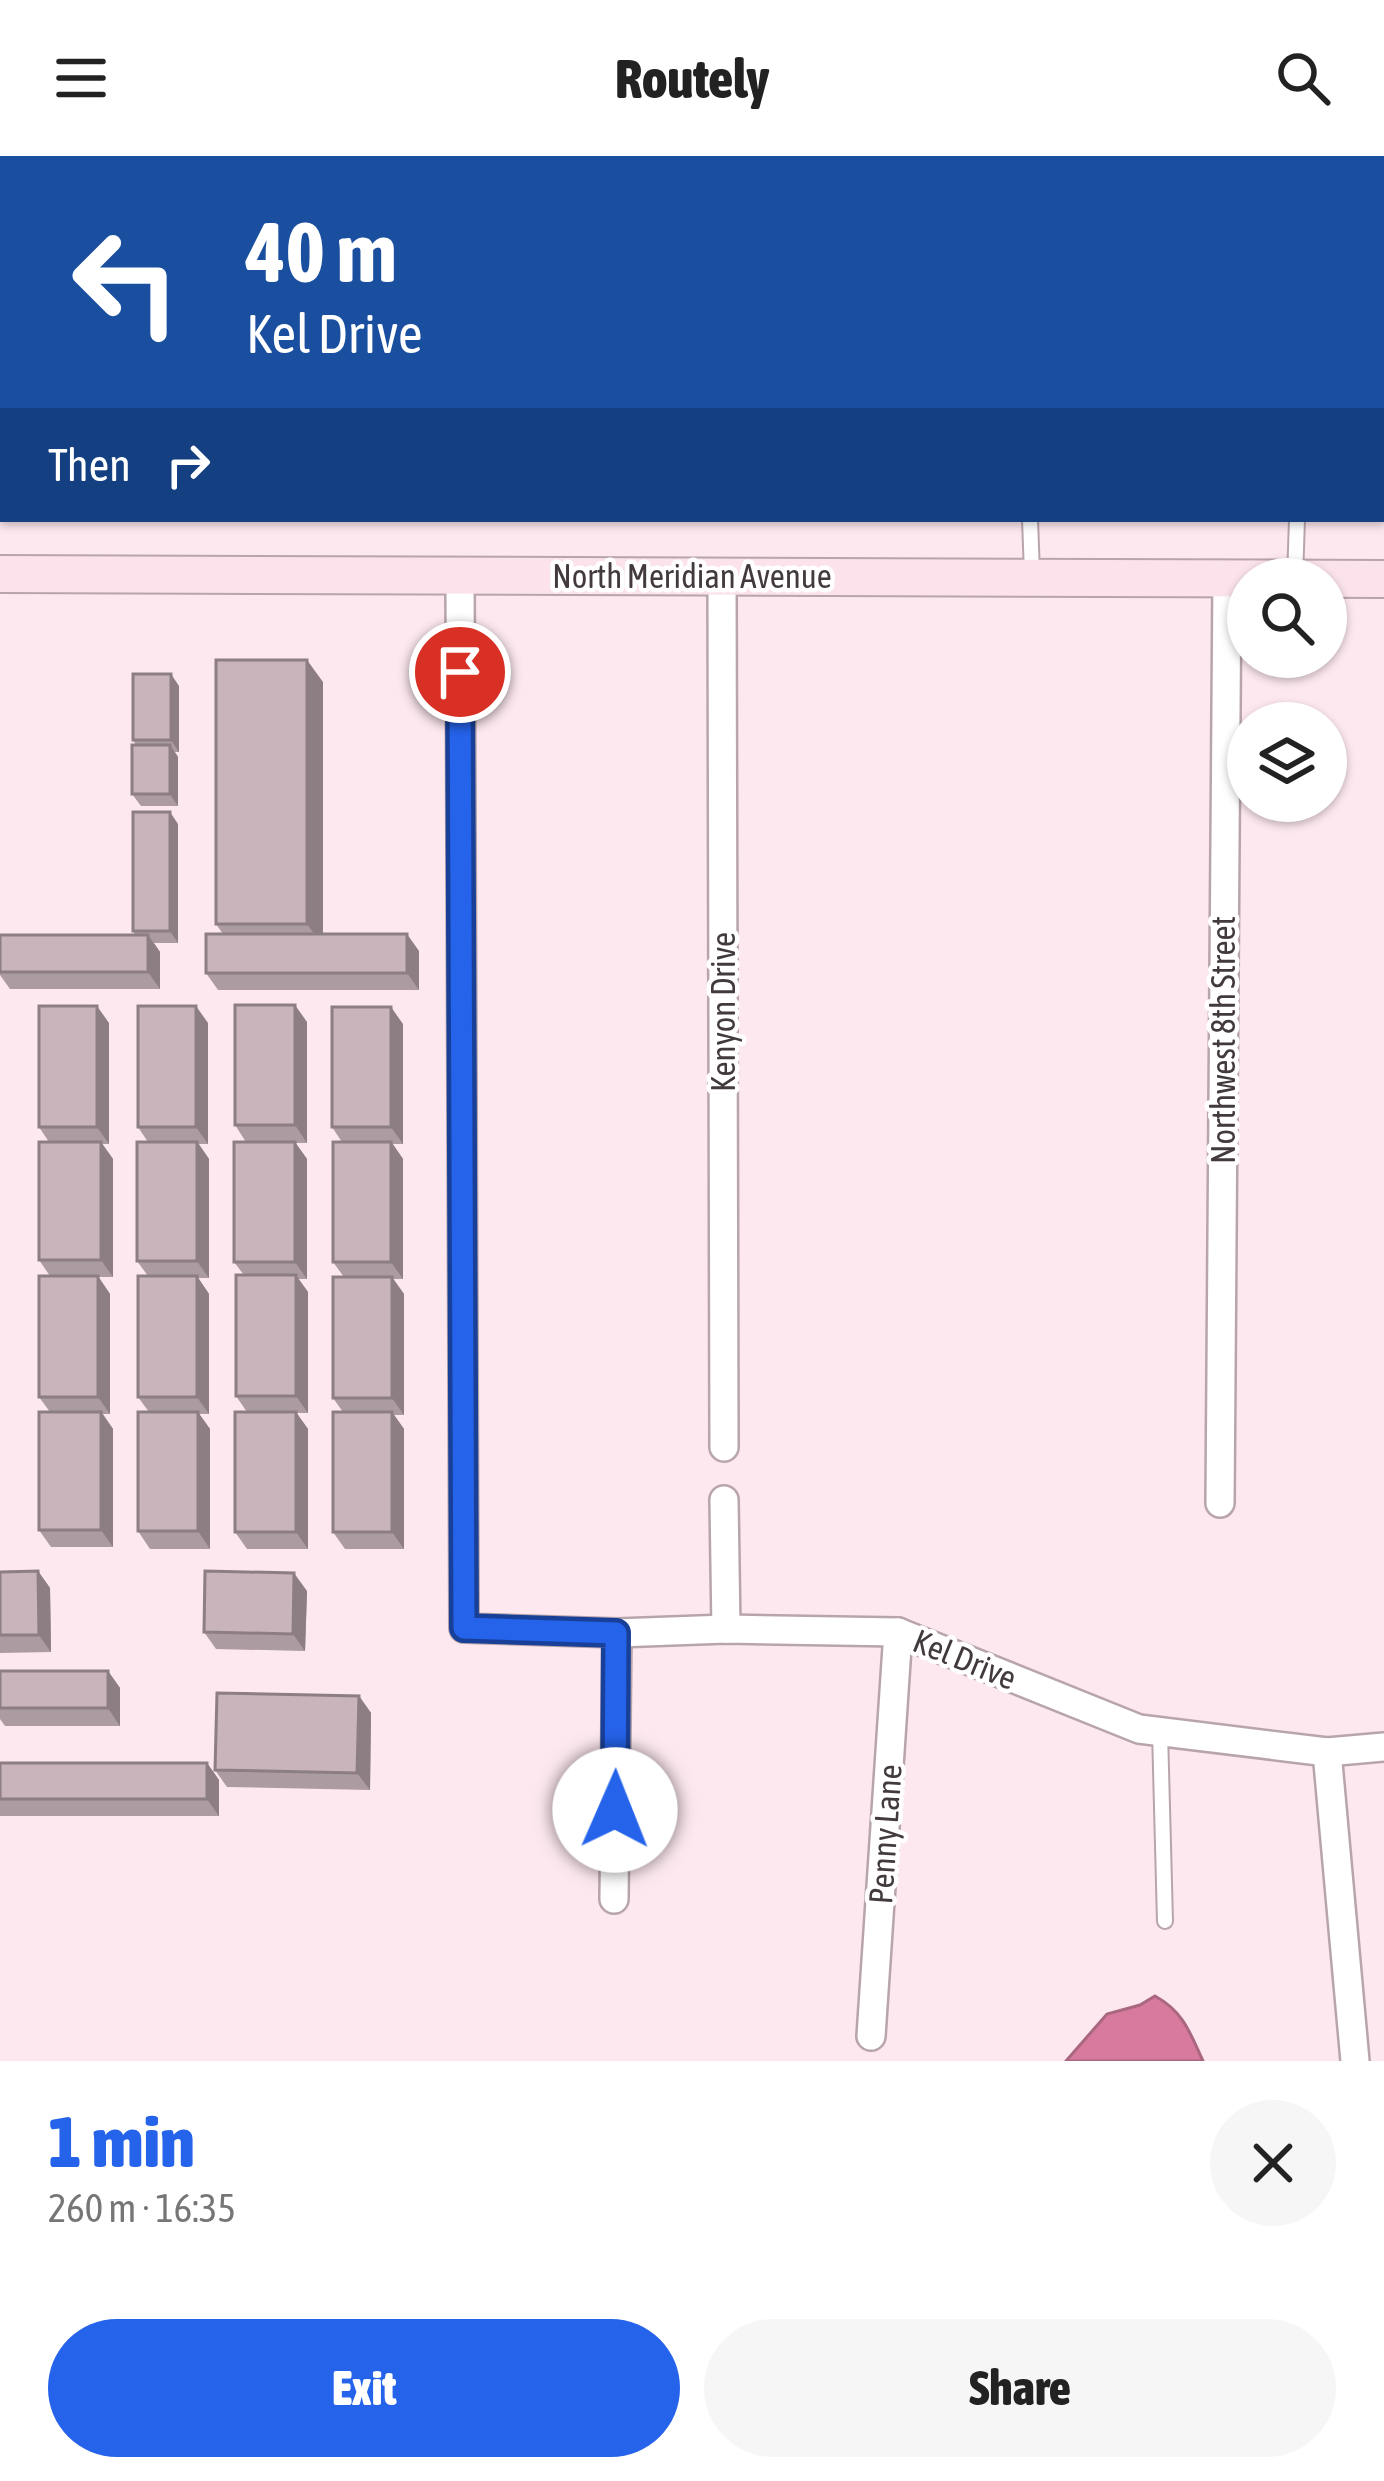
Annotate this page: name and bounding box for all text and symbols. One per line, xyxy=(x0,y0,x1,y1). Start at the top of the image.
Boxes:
icon: menu xyxy=(48,45,114,111)
icon: search xyxy=(1270,45,1336,111)
text: Routely xyxy=(615,48,769,109)
icon: left xyxy=(48,204,204,360)
text: 40 m xyxy=(246,204,397,300)
text: Kel Drive xyxy=(246,303,422,364)
icon: right xyxy=(155,432,221,498)
text: Then xyxy=(48,439,131,491)
street label: North Meridian Avenue xyxy=(552,557,832,595)
map controls xyxy=(1227,558,1347,822)
button: search xyxy=(1227,558,1347,678)
pin xyxy=(409,621,511,723)
icon: arrive xyxy=(427,639,493,705)
button: layers xyxy=(1227,702,1347,822)
street label: Northwest 8th Street xyxy=(1204,916,1242,1164)
street label: Kenyon Drive xyxy=(704,932,742,1092)
street label: Kel Drive xyxy=(908,1621,1022,1697)
position arrow xyxy=(552,1747,678,1873)
street label: Penny Lane xyxy=(861,1763,909,1905)
text: 1 min xyxy=(48,2100,195,2182)
button: close xyxy=(1210,2100,1336,2226)
text: 260 m · 16:35 xyxy=(48,2186,236,2230)
button: Exit xyxy=(48,2319,680,2457)
button: Share xyxy=(704,2319,1336,2457)

